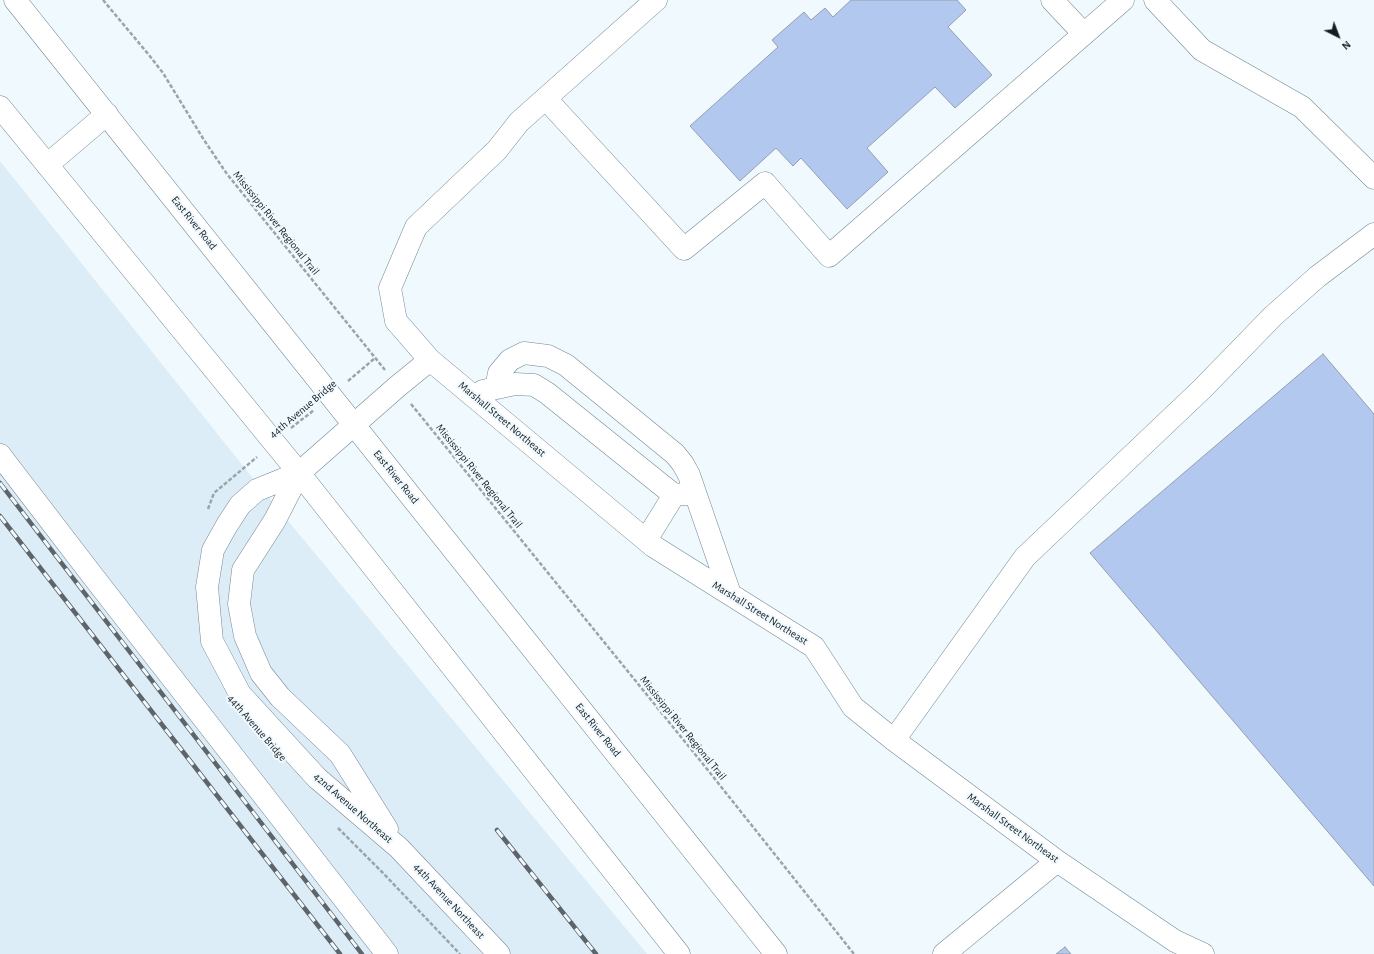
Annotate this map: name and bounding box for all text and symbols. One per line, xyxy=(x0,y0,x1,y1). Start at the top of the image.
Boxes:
north arrow xyxy=(1318,16,1358,56)
text: N xyxy=(1340,39,1353,52)
street label: Mississippi River Regional Trail xyxy=(230,168,322,278)
street label: East River Road xyxy=(168,194,220,252)
street label: 44th Avenue Bridge xyxy=(267,377,339,441)
street label: Marshall Street Northeast xyxy=(456,379,548,459)
street label: Mississippi River Regional Trail xyxy=(433,421,525,531)
street label: East River Road xyxy=(370,448,422,506)
street label: Marshall Street Northeast xyxy=(710,578,810,648)
street label: Mississippi River Regional Trail xyxy=(637,673,729,783)
street label: 44th Avenue Bridge xyxy=(225,692,289,764)
street label: East River Road xyxy=(572,701,624,759)
street label: 42nd Avenue Northeast xyxy=(311,770,395,846)
street label: Marshall Street Northeast xyxy=(965,790,1061,866)
street label: 44th Avenue Northeast xyxy=(411,860,487,942)

